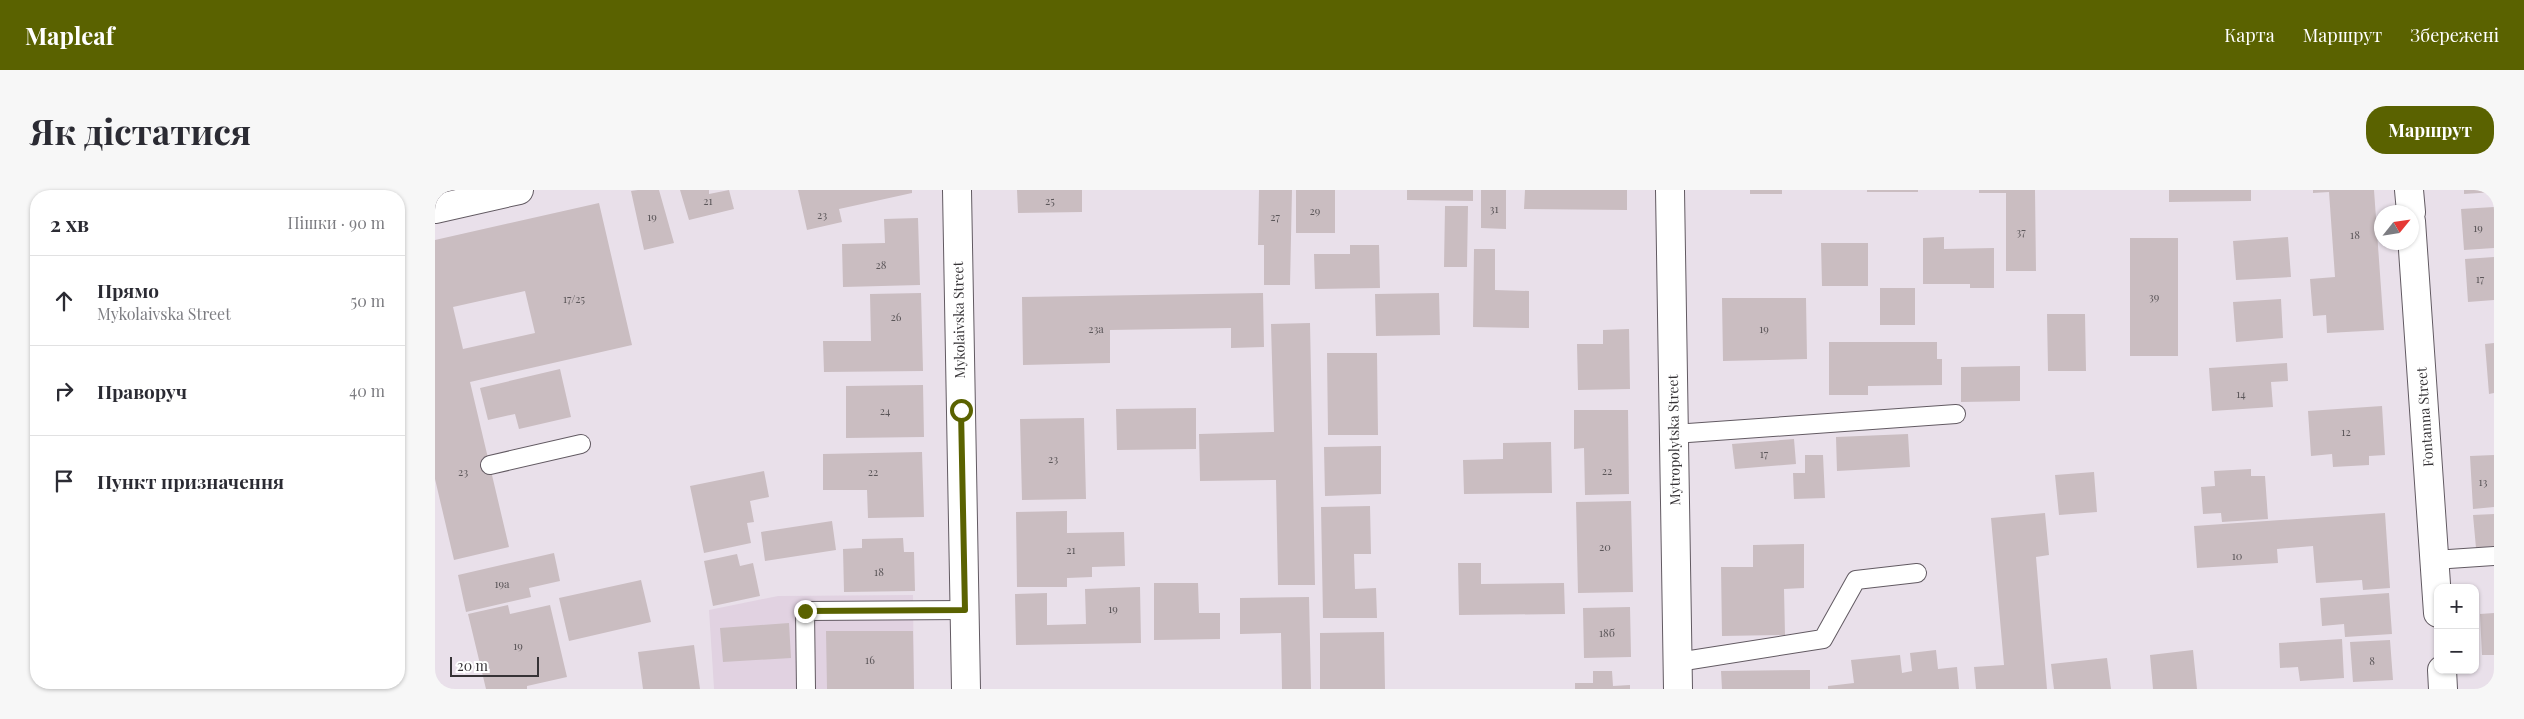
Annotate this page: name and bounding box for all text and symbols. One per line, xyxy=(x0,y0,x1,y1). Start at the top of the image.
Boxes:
text: Mapleaf xyxy=(25,19,114,51)
text: Карта xyxy=(2224,23,2275,47)
text: Маршрут xyxy=(2303,23,2382,47)
text: Збережені xyxy=(2410,23,2499,47)
button: Маршрут xyxy=(2366,106,2494,154)
text: Як дістатися xyxy=(30,107,251,154)
house number: 21 xyxy=(703,193,713,208)
house number: 25 xyxy=(1045,193,1055,208)
house number: 31 xyxy=(1489,201,1499,216)
house number: 29 xyxy=(1310,203,1321,218)
north arrow xyxy=(2374,205,2419,250)
house number: 23 xyxy=(817,207,827,222)
text: 2 хв xyxy=(50,209,89,237)
house number: 19 xyxy=(647,209,657,224)
house number: 27 xyxy=(1270,209,1280,224)
text: Пішки · 90 m xyxy=(287,212,385,233)
house number: 19 xyxy=(2473,220,2483,235)
house number: 37 xyxy=(2016,224,2026,239)
house number: 18 xyxy=(2350,227,2360,242)
house number: 28 xyxy=(876,257,887,272)
street label: Mykolaivska Street xyxy=(948,260,969,379)
house number: 17 xyxy=(2476,271,2485,286)
text: Прямо xyxy=(97,277,159,303)
icon: ahead xyxy=(50,287,78,315)
house number: 39 xyxy=(2149,289,2160,304)
text: 50 m xyxy=(351,290,385,311)
house number: 17/25 xyxy=(563,291,585,306)
text: Mykolaivska Street xyxy=(97,303,231,324)
house number: 26 xyxy=(891,309,902,324)
house number: 23а xyxy=(1088,321,1104,336)
house number: 19 xyxy=(1759,321,1769,336)
street label: Fontanna Street xyxy=(2411,365,2437,468)
street label: Mytropolytska Street xyxy=(1663,373,1684,506)
icon: right xyxy=(50,377,78,405)
text: Праворуч xyxy=(97,378,187,404)
text: 40 m xyxy=(349,380,385,401)
house number: 14 xyxy=(2236,386,2246,401)
route start xyxy=(950,399,973,422)
house number: 24 xyxy=(880,403,891,418)
house number: 12 xyxy=(2341,424,2351,439)
house number: 17 xyxy=(1760,446,1769,461)
house number: 23 xyxy=(1048,451,1058,466)
house number: 22 xyxy=(1602,463,1612,478)
house number: 23 xyxy=(458,464,468,479)
house number: 22 xyxy=(868,464,878,479)
icon: arrive xyxy=(50,467,78,495)
text: Пункт призначення xyxy=(97,468,284,494)
house number: 13 xyxy=(2479,474,2487,489)
house number: 20 xyxy=(1599,539,1611,554)
house number: 21 xyxy=(1066,542,1076,557)
house number: 10 xyxy=(2232,548,2243,563)
house number: 18 xyxy=(874,564,884,579)
house number: 19а xyxy=(494,576,510,591)
map controls xyxy=(2434,584,2479,674)
button: + xyxy=(2434,584,2479,629)
route end xyxy=(794,600,817,623)
house number: 19 xyxy=(1108,601,1118,616)
house number: 18б xyxy=(1599,625,1615,640)
button: − xyxy=(2434,629,2479,674)
house number: 19 xyxy=(513,638,523,653)
house number: 16 xyxy=(865,652,875,667)
house number: 8 xyxy=(2369,653,2375,668)
scale bar xyxy=(450,654,539,677)
text: 20 m xyxy=(457,656,488,675)

